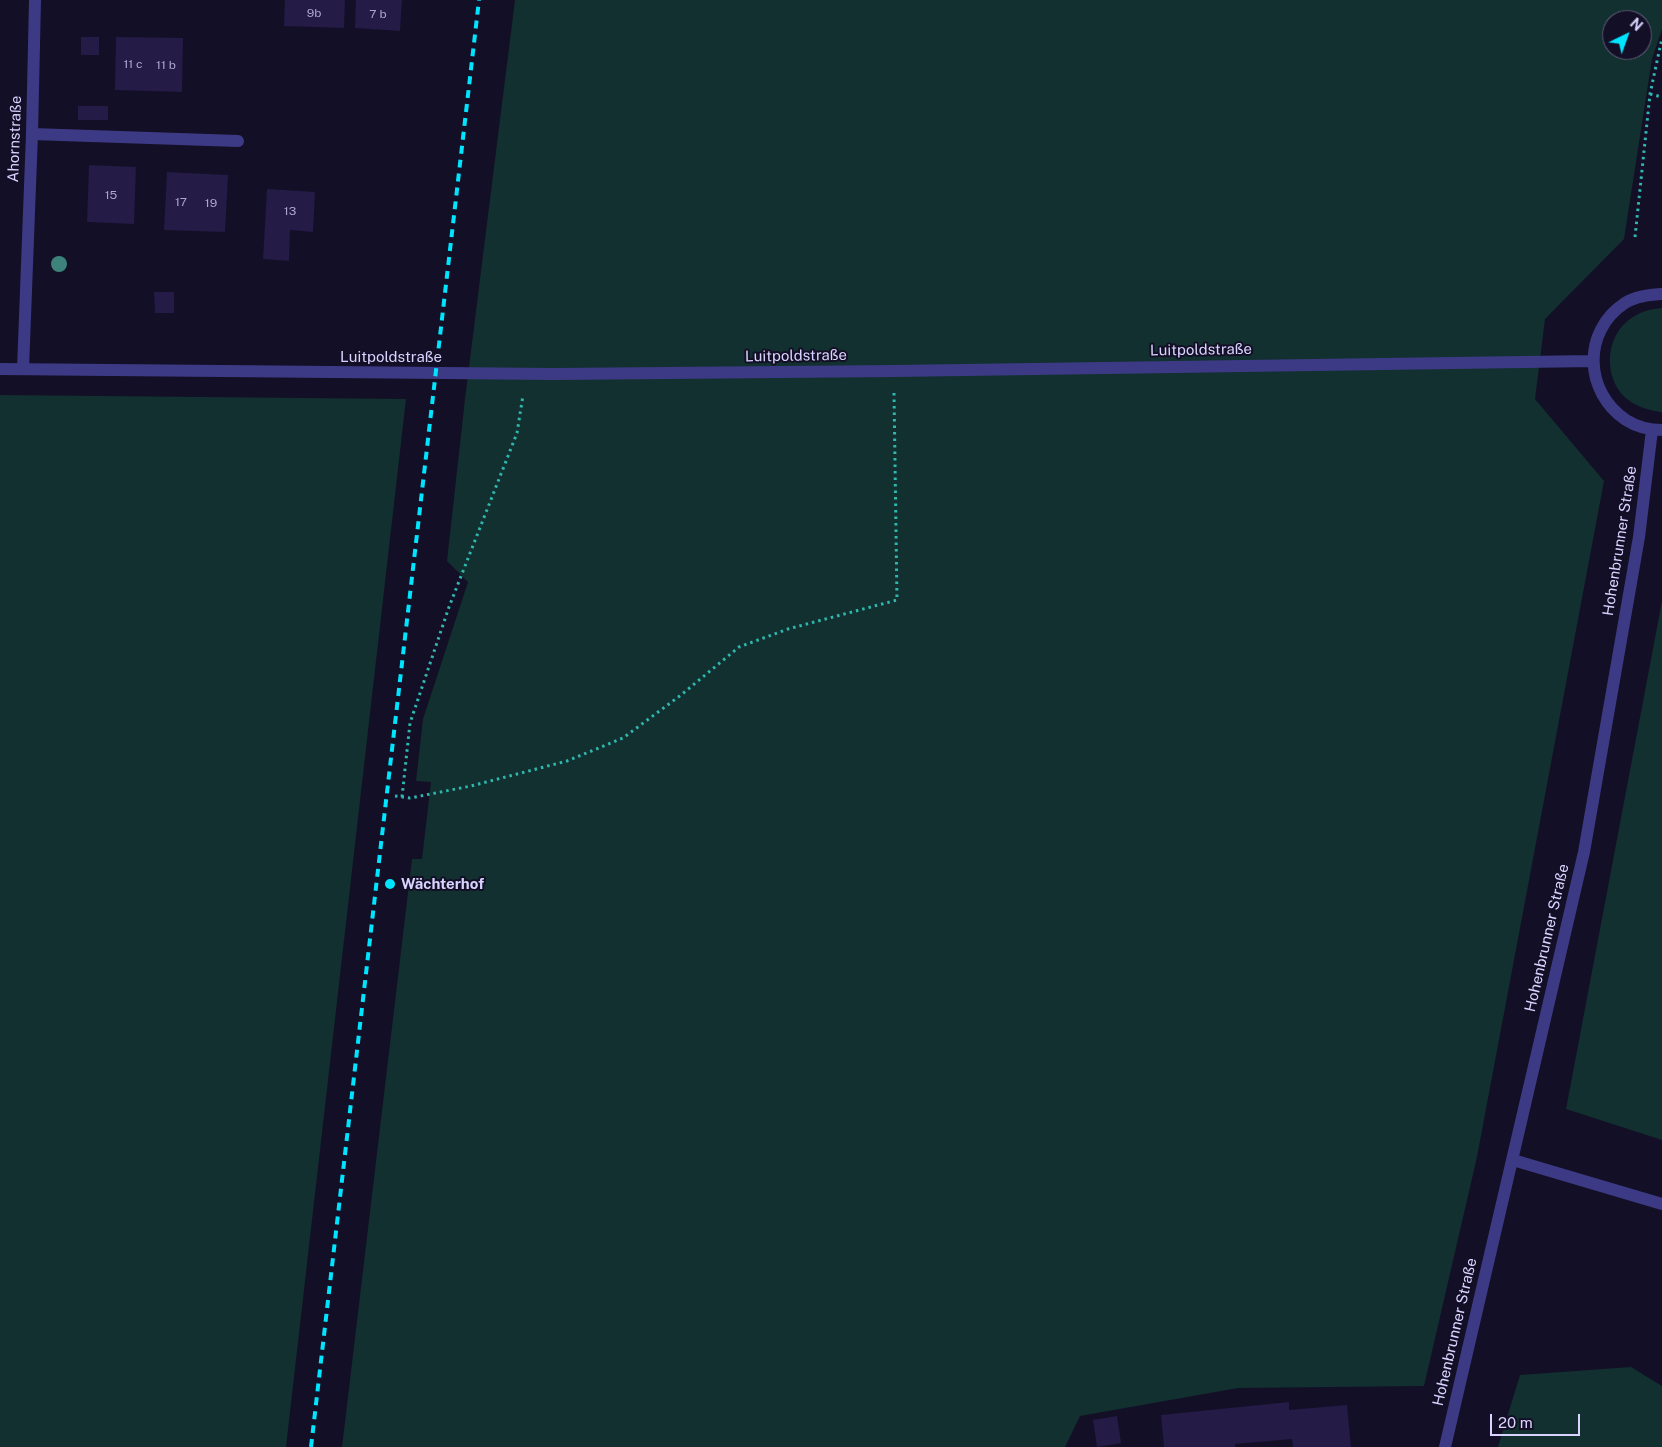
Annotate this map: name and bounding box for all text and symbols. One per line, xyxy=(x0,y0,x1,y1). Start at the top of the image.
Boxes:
house number: 9b xyxy=(307,6,321,20)
house number: 7 b xyxy=(369,7,387,21)
north arrow xyxy=(1602,10,1652,60)
text: N xyxy=(1627,15,1646,34)
house number: 11 c xyxy=(123,57,143,71)
house number: 11 b xyxy=(156,58,176,72)
street label: Ahornstraße xyxy=(4,95,26,183)
house number: 15 xyxy=(105,188,117,202)
house number: 17 xyxy=(175,195,187,209)
house number: 19 xyxy=(205,196,217,210)
house number: 13 xyxy=(284,204,296,218)
street label: Luitpoldstraße xyxy=(1150,340,1252,360)
street label: Luitpoldstraße xyxy=(745,346,847,366)
street label: Luitpoldstraße xyxy=(340,348,442,366)
street label: Hohenbrunner Straße xyxy=(1599,465,1641,617)
street label: Hohenbrunner Straße xyxy=(1521,862,1573,1014)
place label: Wächterhof xyxy=(401,875,484,893)
marker: Wächterhof xyxy=(383,877,397,891)
street label: Hohenbrunner Straße xyxy=(1429,1256,1481,1408)
scale bar xyxy=(1492,1404,1582,1436)
text: 20 m xyxy=(1498,1414,1533,1431)

